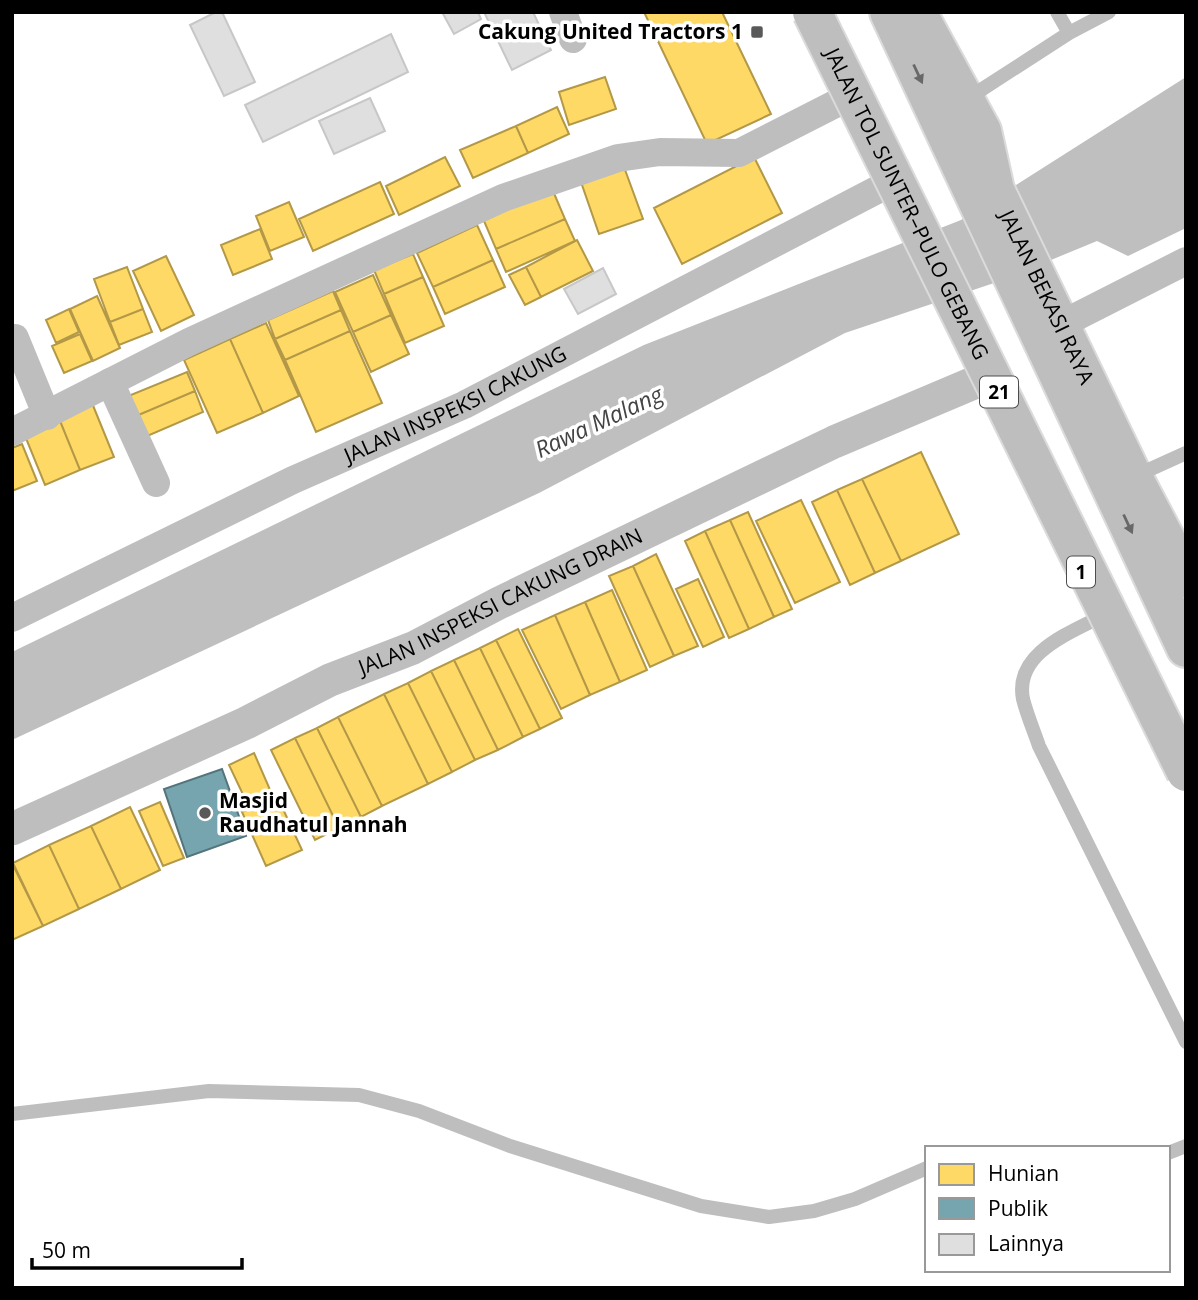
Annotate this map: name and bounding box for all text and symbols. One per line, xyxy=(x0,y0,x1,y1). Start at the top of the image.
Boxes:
place label: Cakung United Tractors 1 xyxy=(478,17,743,45)
marker: Cakung United Tractors 1 xyxy=(749,24,765,40)
street label: JALAN TOL SUNTER–PULO GEBANG xyxy=(818,41,996,364)
one-way arrow xyxy=(912,64,924,84)
street label: JALAN BEKASI RAYA xyxy=(993,203,1102,389)
street label: JALAN INSPEKSI CAKUNG xyxy=(338,339,571,470)
road number: 21 xyxy=(980,376,1018,408)
water label: Rawa Malang xyxy=(529,377,669,465)
one-way arrow xyxy=(1123,514,1134,534)
street label: JALAN INSPEKSI CAKUNG DRAIN xyxy=(352,521,647,681)
road number: 1 xyxy=(1067,556,1095,587)
place label: Masjid Raudhatul Jannah xyxy=(219,786,408,838)
marker: Masjid Raudhatul Jannah xyxy=(197,805,213,821)
legend xyxy=(925,1146,1170,1272)
text: Hunian xyxy=(988,1159,1059,1187)
text: Publik xyxy=(988,1194,1048,1222)
scale bar xyxy=(32,1226,242,1270)
text: Lainnya xyxy=(988,1229,1064,1257)
text: 50 m xyxy=(42,1236,91,1264)

